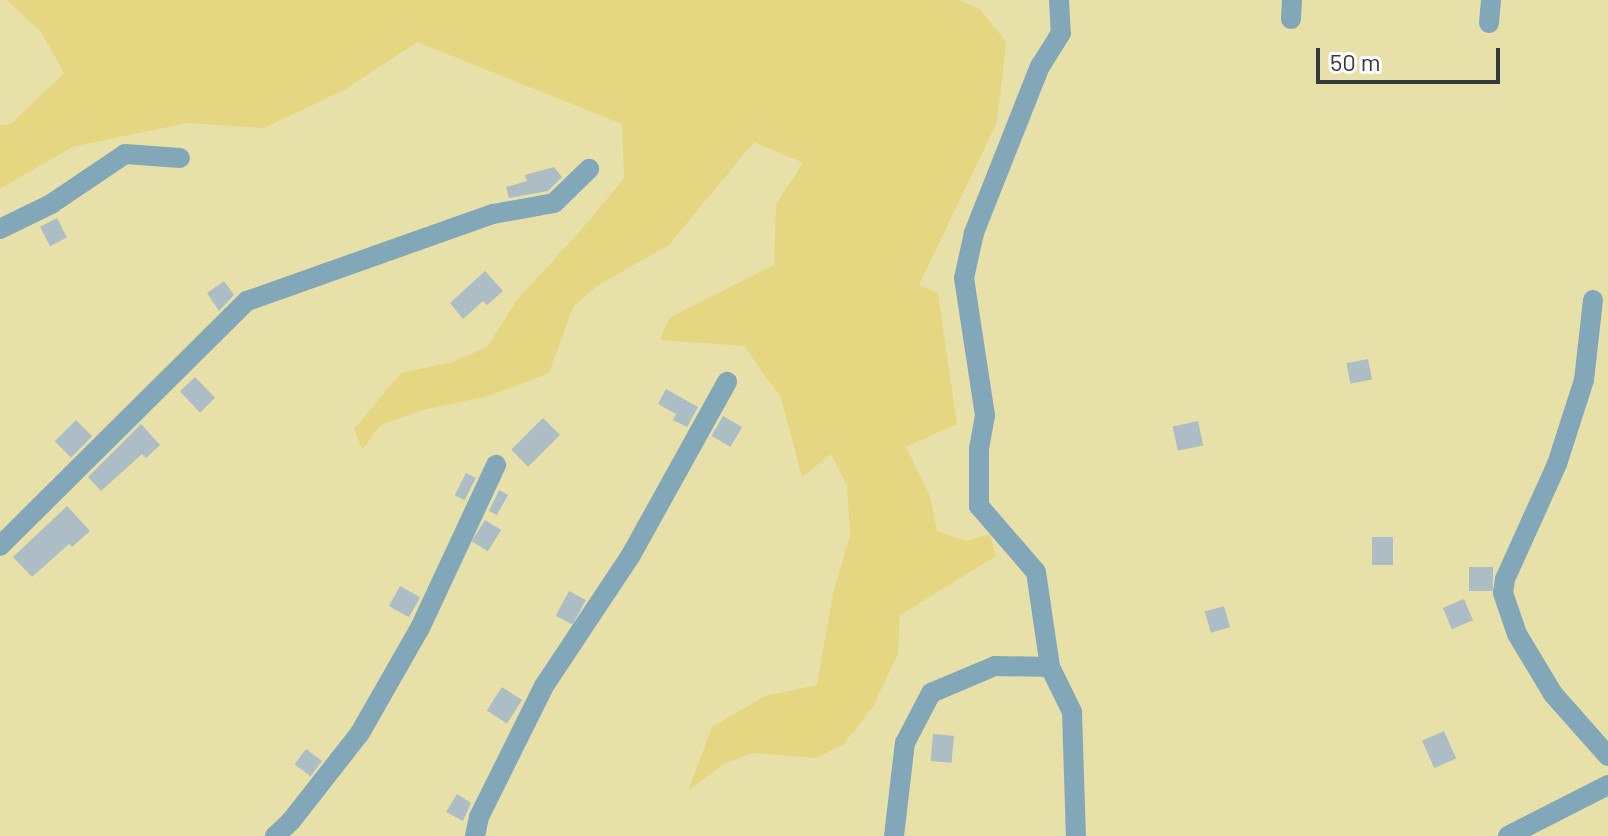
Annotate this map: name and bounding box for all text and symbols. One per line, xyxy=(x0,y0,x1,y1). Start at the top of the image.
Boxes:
scale bar xyxy=(1320,32,1504,82)
text: 50 m xyxy=(1330,47,1381,76)

